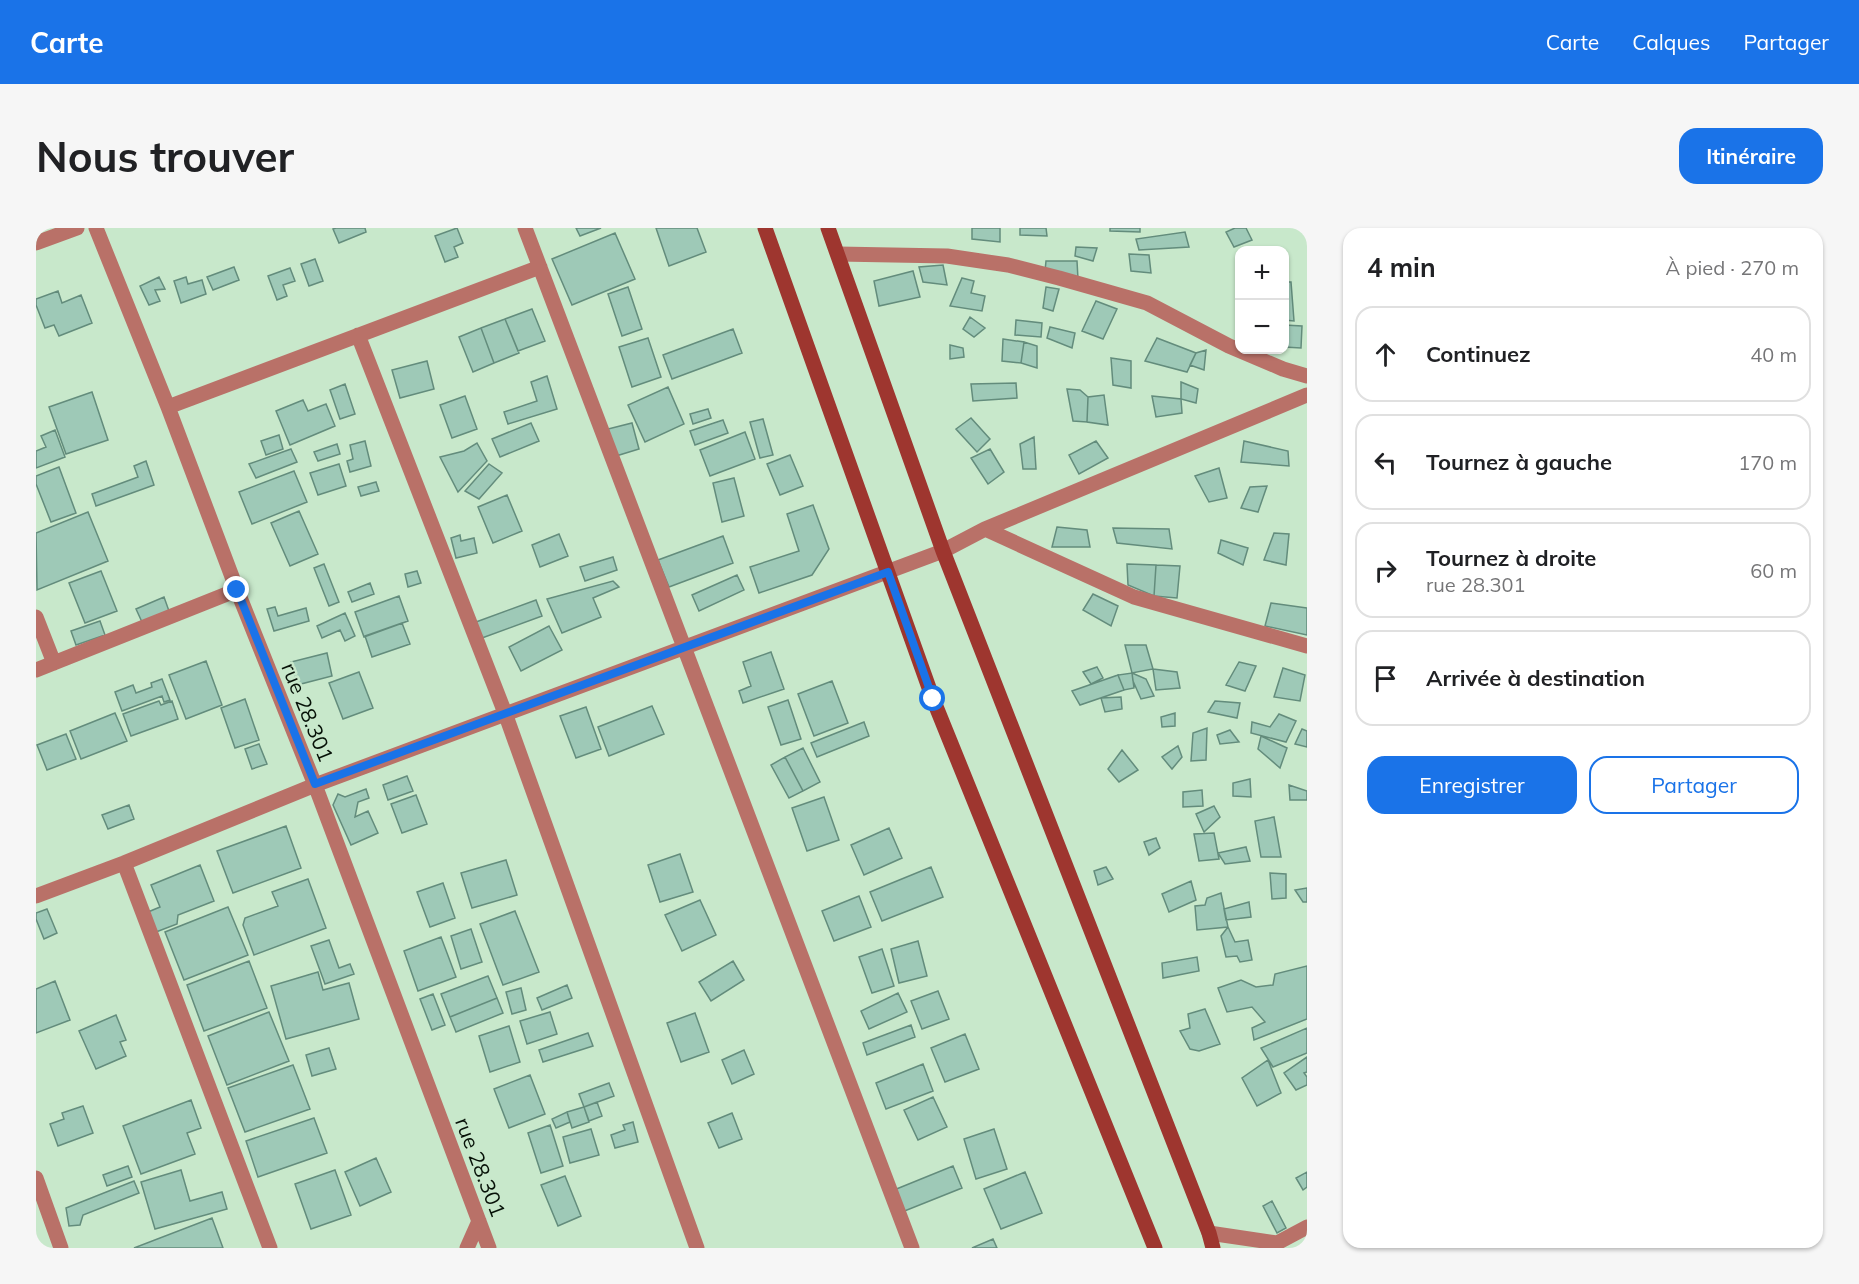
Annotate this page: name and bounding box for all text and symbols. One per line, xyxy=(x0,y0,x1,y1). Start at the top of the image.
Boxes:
text: Carte xyxy=(30,25,104,60)
text: Carte xyxy=(1546,29,1599,55)
text: Calques xyxy=(1632,29,1710,55)
text: Partager xyxy=(1743,29,1829,55)
button: Itinéraire xyxy=(1679,128,1823,184)
text: Nous trouver xyxy=(36,130,294,183)
map controls xyxy=(1235,246,1289,354)
button: + xyxy=(1235,246,1289,300)
text: 4 min xyxy=(1367,251,1436,284)
text: À pied · 270 m xyxy=(1666,255,1799,280)
button: − xyxy=(1235,300,1289,354)
icon: ahead xyxy=(1369,338,1402,371)
text: Continuez xyxy=(1426,340,1531,368)
text: 40 m xyxy=(1750,342,1797,367)
icon: left xyxy=(1369,446,1402,479)
text: Tournez à gauche xyxy=(1426,448,1612,476)
text: 170 m xyxy=(1738,450,1797,475)
text: Tournez à droite xyxy=(1426,544,1596,572)
icon: right xyxy=(1369,554,1402,587)
text: 60 m xyxy=(1750,558,1797,583)
text: rue 28.301 xyxy=(1426,572,1525,597)
route end xyxy=(223,576,249,602)
street label: rue 28.301 xyxy=(276,659,340,765)
icon: arrive xyxy=(1369,662,1402,695)
text: Arrivée à destination xyxy=(1426,664,1645,692)
route start xyxy=(919,685,945,711)
button: Enregistrer xyxy=(1367,756,1577,814)
button: Partager xyxy=(1589,756,1799,814)
street label: rue 28.301 xyxy=(450,1114,512,1220)

